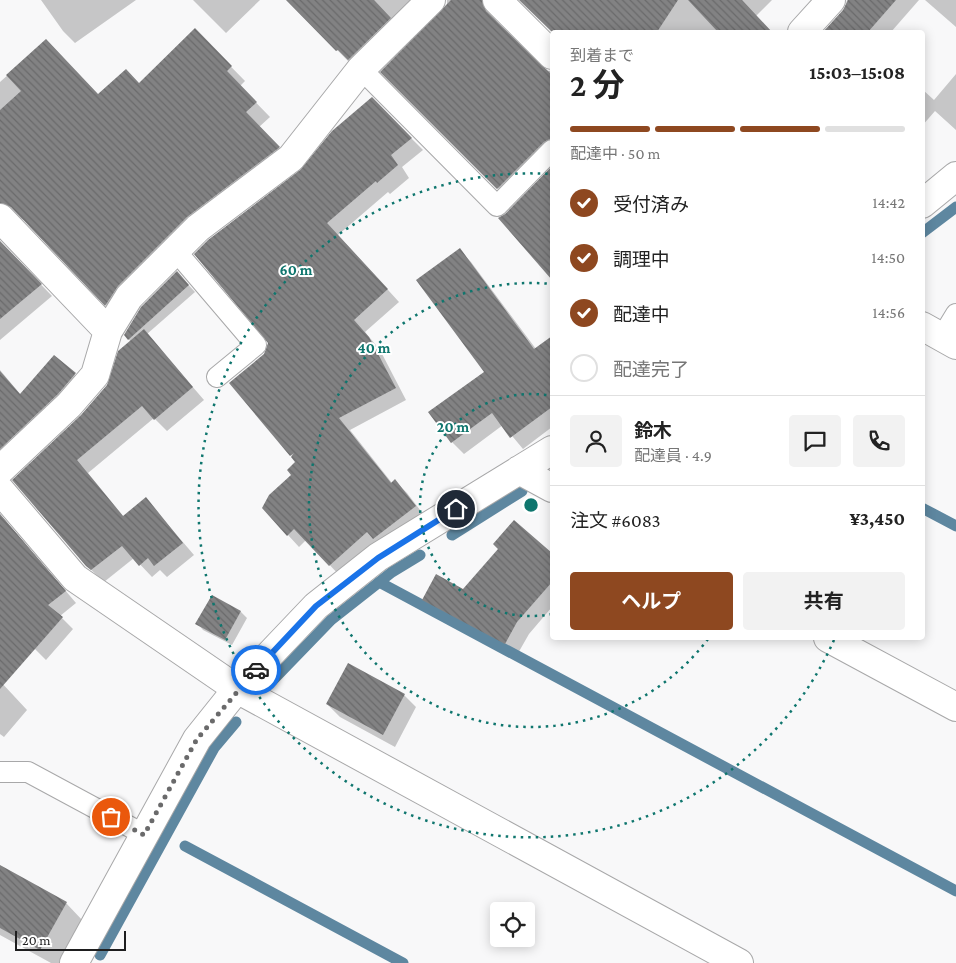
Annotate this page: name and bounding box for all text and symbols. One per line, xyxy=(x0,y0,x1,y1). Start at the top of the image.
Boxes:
text: 到着まで xyxy=(570,47,634,64)
text: 15:03–15:08 xyxy=(809,62,905,83)
text: 2 分 xyxy=(570,67,624,103)
text: 配達中 · 50 m xyxy=(570,145,660,162)
icon: check xyxy=(570,189,598,217)
text: 受付済み xyxy=(613,194,689,215)
text: 14:42 xyxy=(872,194,905,211)
icon: check xyxy=(570,244,598,272)
text: 調理中 xyxy=(613,249,670,270)
text: 14:50 xyxy=(871,249,905,266)
text: 60 m xyxy=(280,262,313,278)
icon: check xyxy=(570,299,598,327)
text: 配達中 xyxy=(613,304,670,325)
text: 14:56 xyxy=(872,304,905,321)
text: 40 m xyxy=(358,340,391,356)
text: 配達完了 xyxy=(613,359,689,380)
button: person xyxy=(570,415,622,467)
button: chat xyxy=(789,415,841,467)
button: phone xyxy=(853,415,905,467)
text: 20 m xyxy=(437,419,469,435)
text: 鈴木 xyxy=(634,420,672,441)
text: 配達員 · 4.9 xyxy=(634,447,712,464)
pin xyxy=(435,488,477,530)
icon: home xyxy=(442,495,470,523)
centre of rings xyxy=(522,496,540,514)
text: ¥3,450 xyxy=(850,508,905,529)
text: 注文 #6083 xyxy=(570,510,661,531)
button: ヘルプ xyxy=(570,572,733,630)
button: 共有 xyxy=(743,572,905,630)
courier xyxy=(231,645,281,695)
icon: car xyxy=(242,656,270,684)
pin xyxy=(90,796,132,838)
icon: bag xyxy=(97,803,125,831)
map controls xyxy=(490,902,535,947)
button: locate xyxy=(490,902,535,947)
scale bar xyxy=(15,928,126,951)
text: 20 m xyxy=(22,932,50,948)

